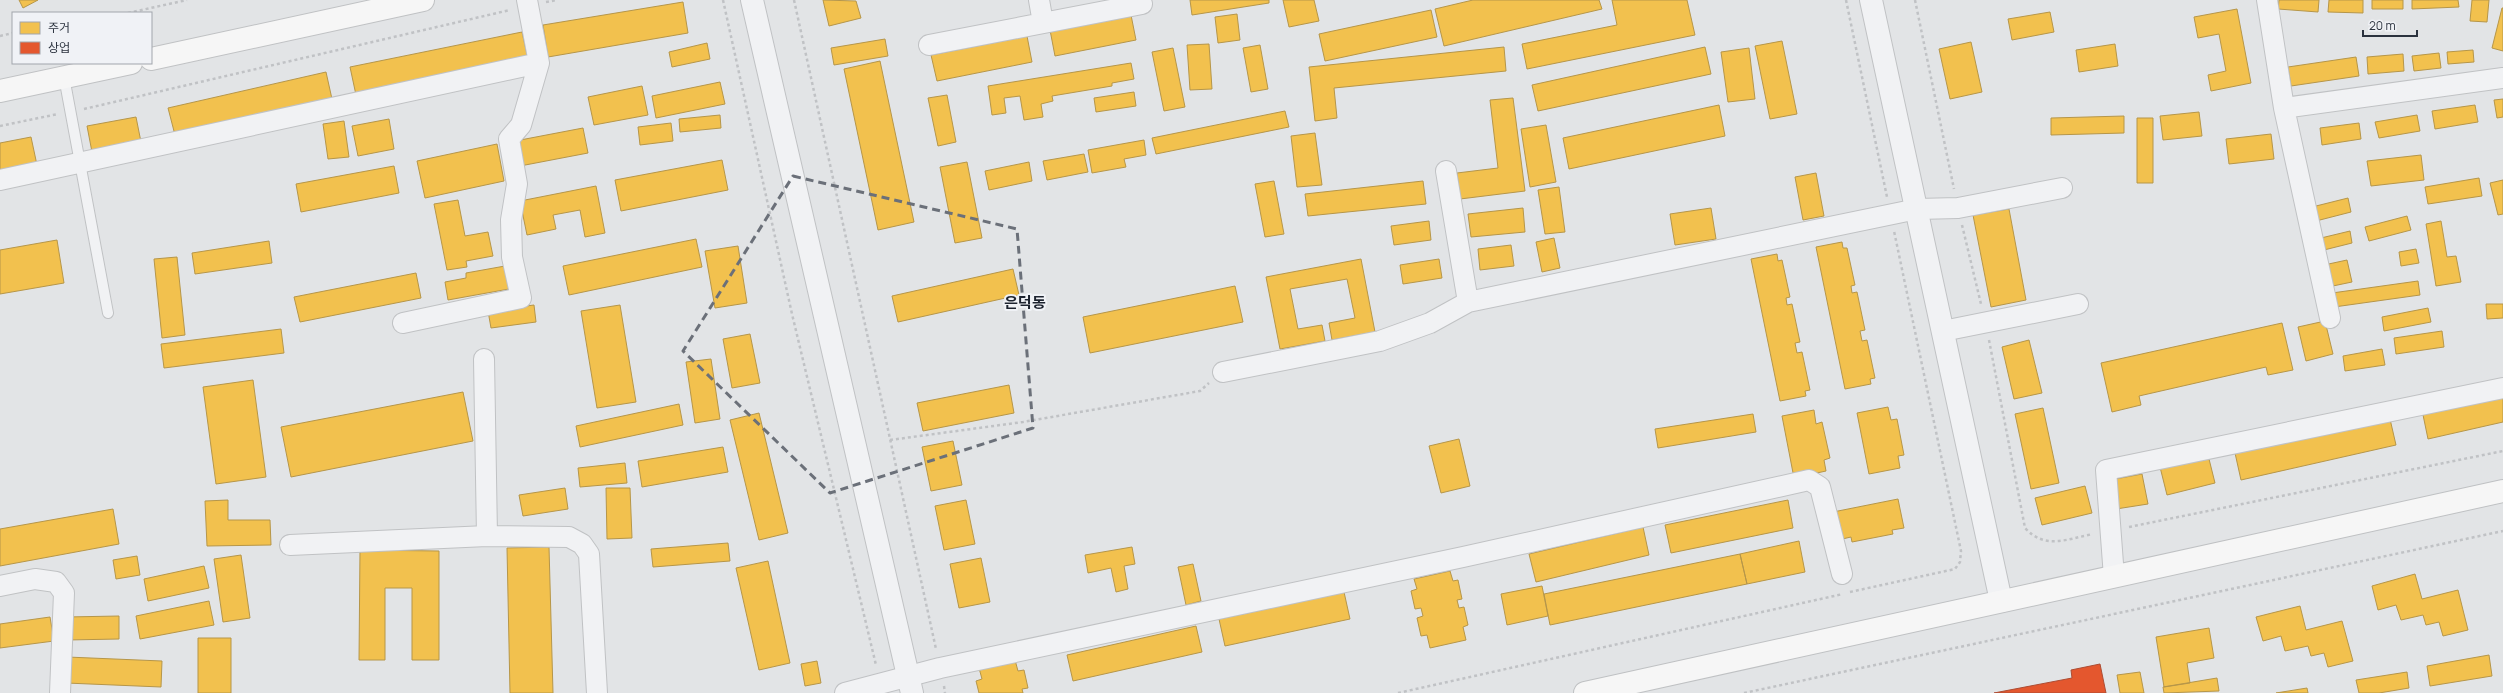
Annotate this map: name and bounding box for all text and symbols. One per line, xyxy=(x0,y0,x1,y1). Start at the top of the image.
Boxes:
legend xyxy=(12,12,152,64)
scale bar xyxy=(2363,12,2417,38)
text: 20 m xyxy=(2369,17,2396,34)
text: 주거 xyxy=(48,19,70,36)
text: 상업 xyxy=(48,39,70,56)
district label: 은덕동 xyxy=(1004,292,1046,313)

